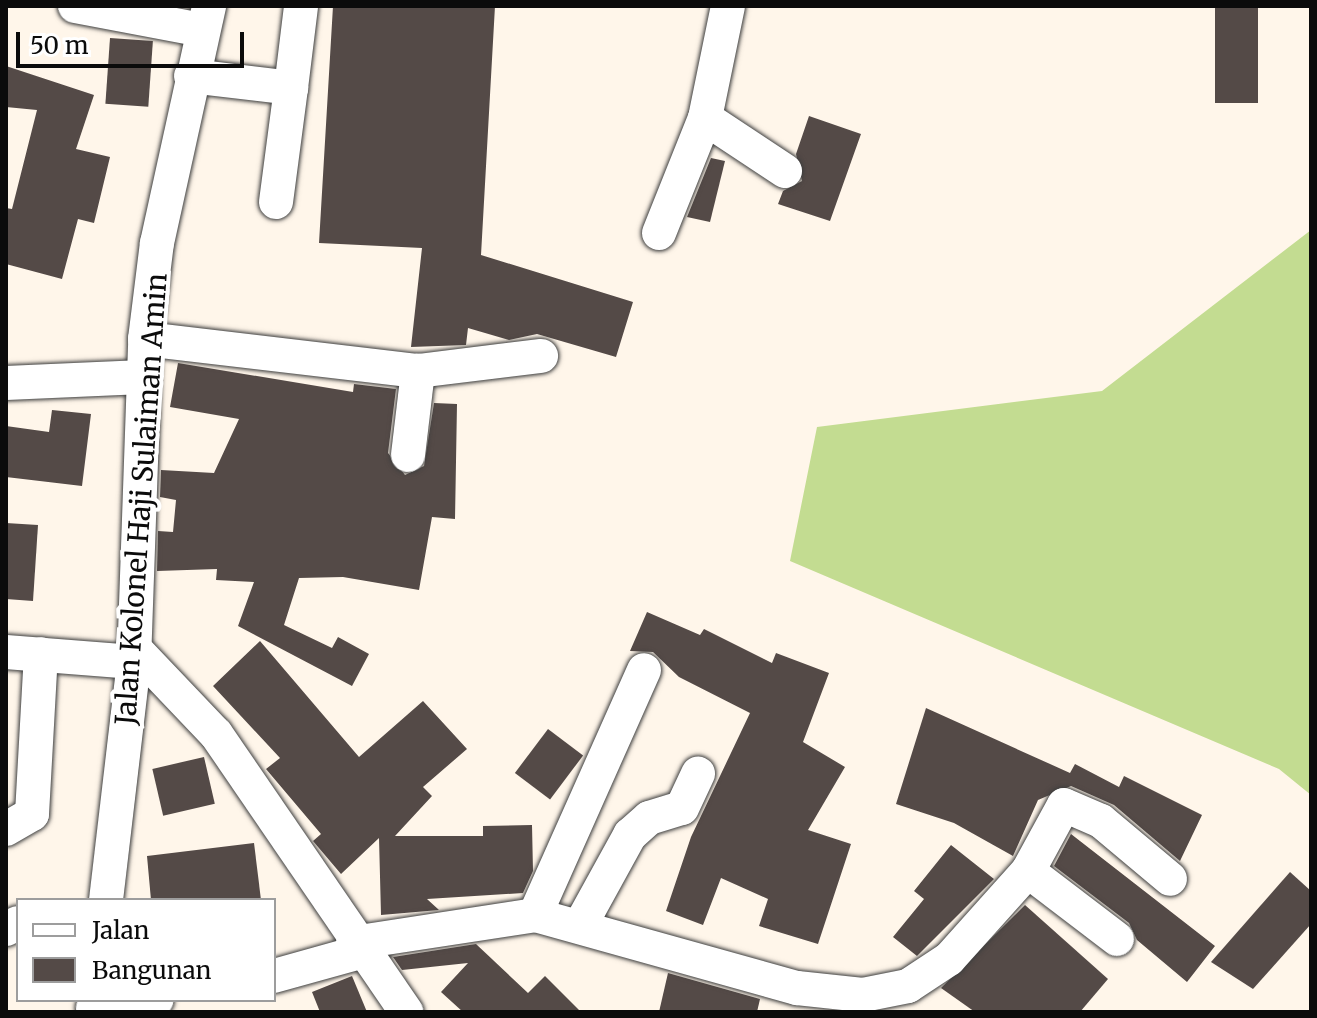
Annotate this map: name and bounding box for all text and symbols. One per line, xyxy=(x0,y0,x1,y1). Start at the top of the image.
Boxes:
scale bar xyxy=(20,16,248,66)
text: 50 m xyxy=(30,30,89,61)
street label: Jalan Kolonel Haji Sulaiman Amin xyxy=(108,272,174,726)
legend xyxy=(16,898,276,1002)
text: Jalan xyxy=(92,915,149,946)
text: Bangunan xyxy=(92,955,212,986)

